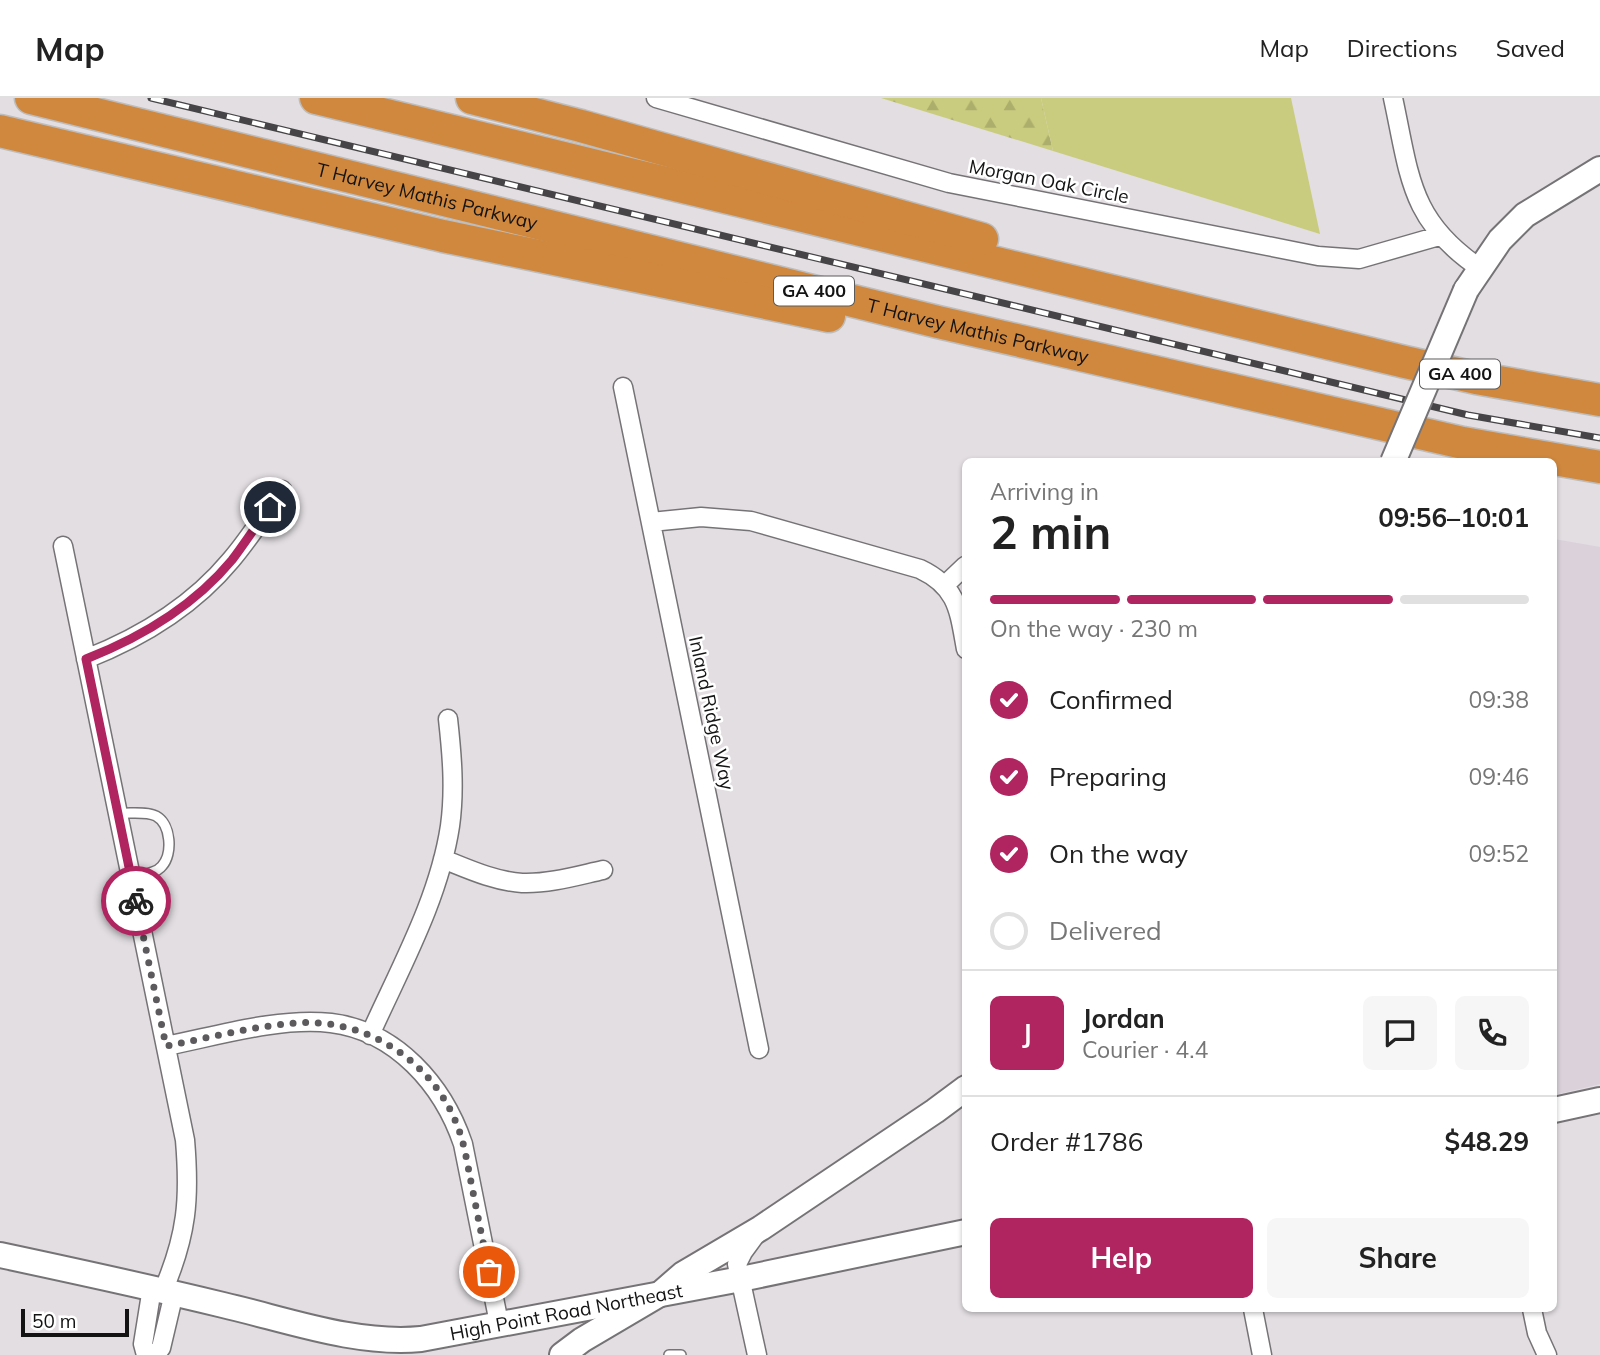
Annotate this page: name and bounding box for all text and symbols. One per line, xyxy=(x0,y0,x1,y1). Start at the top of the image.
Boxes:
text: Map xyxy=(35,28,105,69)
text: Map xyxy=(1259,33,1309,63)
text: Directions xyxy=(1347,33,1458,63)
text: Saved xyxy=(1496,33,1565,63)
street label: Morgan Oak Circle xyxy=(967,154,1131,208)
street label: T Harvey Mathis Parkway xyxy=(314,157,540,235)
road number: GA 400 xyxy=(774,276,854,306)
street label: T Harvey Mathis Parkway xyxy=(864,293,1091,368)
road number: GA 400 xyxy=(1420,360,1500,388)
pin xyxy=(240,477,300,537)
text: Arriving in xyxy=(990,477,1099,506)
icon: home xyxy=(251,488,289,526)
text: 09:56–10:01 xyxy=(1378,501,1529,534)
text: 2 min xyxy=(990,503,1111,561)
text: On the way · 230 m xyxy=(990,614,1198,643)
street label: Inland Ridge Way xyxy=(684,634,740,792)
icon: check xyxy=(990,681,1028,719)
text: Confirmed xyxy=(1049,683,1173,716)
text: 09:38 xyxy=(1469,685,1529,714)
icon: check xyxy=(990,758,1028,796)
text: Preparing xyxy=(1049,760,1167,793)
text: 09:46 xyxy=(1469,762,1529,791)
icon: check xyxy=(990,835,1028,873)
text: On the way xyxy=(1049,837,1188,870)
text: 09:52 xyxy=(1469,839,1529,868)
courier xyxy=(101,866,171,936)
icon: bike xyxy=(117,882,155,920)
text: Delivered xyxy=(1049,914,1162,947)
button: chat xyxy=(1363,996,1437,1070)
button: phone xyxy=(1455,996,1529,1070)
text: Jordan xyxy=(1082,1002,1165,1035)
text: J xyxy=(1022,1017,1032,1050)
text: Courier · 4.4 xyxy=(1082,1035,1208,1064)
text: Order #1786 xyxy=(990,1125,1143,1158)
text: $48.29 xyxy=(1445,1125,1529,1158)
button: Help xyxy=(990,1218,1253,1298)
button: Share xyxy=(1267,1218,1529,1298)
pin xyxy=(459,1242,519,1302)
icon: bag xyxy=(470,1253,508,1291)
street label: High Point Road Northeast xyxy=(448,1278,685,1345)
scale bar xyxy=(21,1306,130,1338)
text: 50 m xyxy=(32,1309,76,1333)

